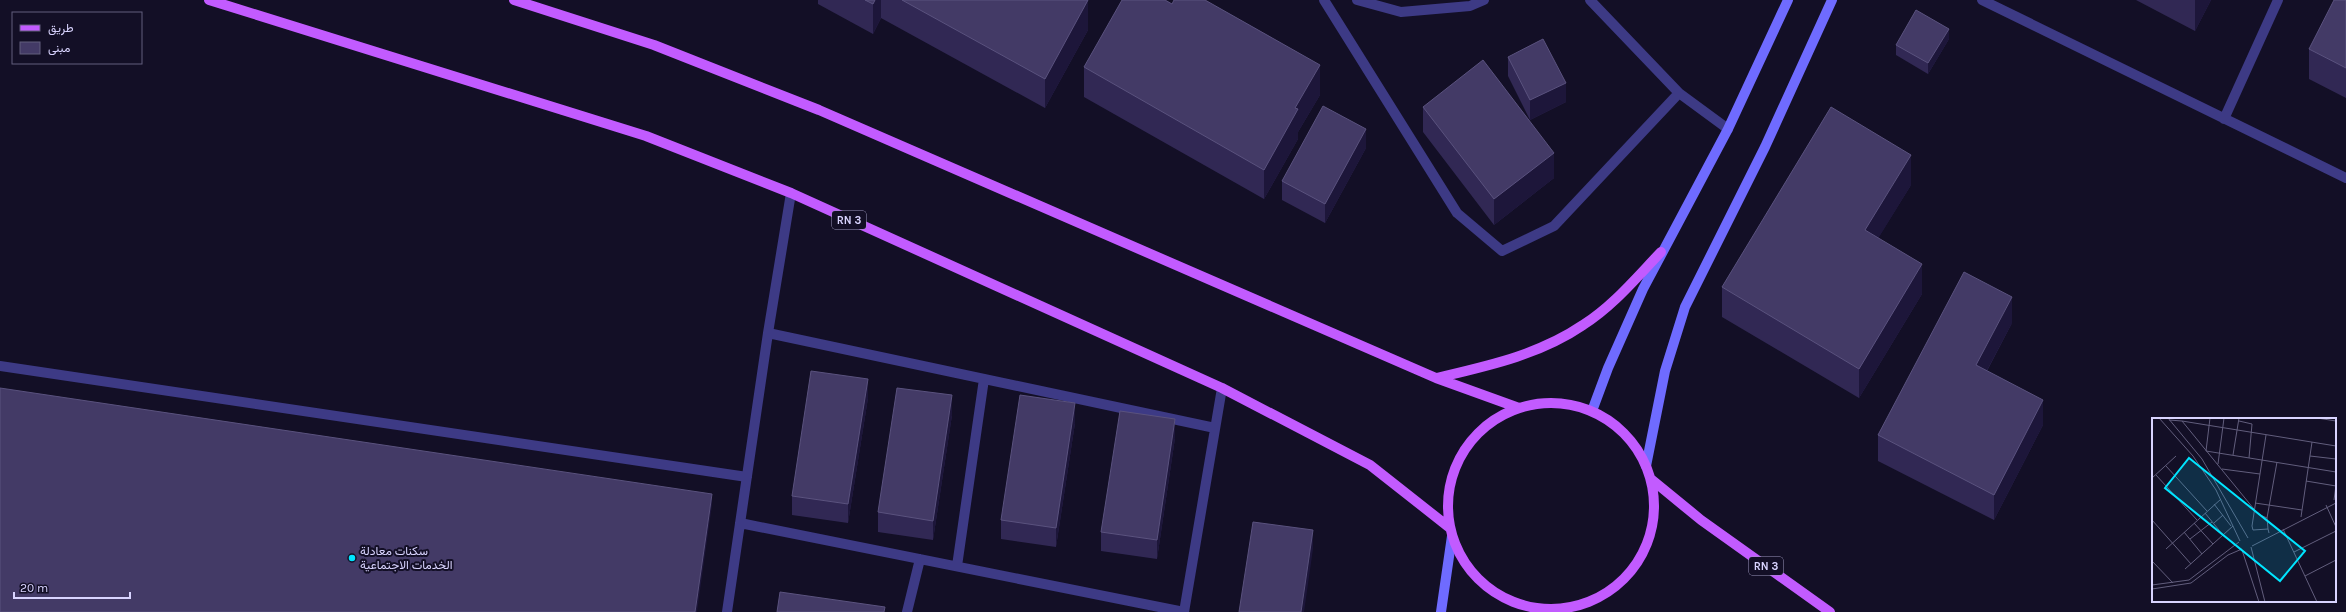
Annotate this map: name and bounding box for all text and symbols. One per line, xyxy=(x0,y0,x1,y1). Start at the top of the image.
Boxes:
legend xyxy=(12,12,142,64)
text: طريق xyxy=(48,21,74,36)
text: مبنى xyxy=(48,41,70,56)
road number: RN 3 xyxy=(832,211,866,229)
inset map xyxy=(2152,418,2336,602)
place label: سكنات معادلة الخدمات الاجتماعية xyxy=(360,544,452,572)
marker: سكنات معادلة الخدمات الاجتماعية xyxy=(347,553,357,563)
road number: RN 3 xyxy=(1749,557,1783,575)
scale bar xyxy=(14,574,130,600)
text: 20 m xyxy=(20,581,48,595)

